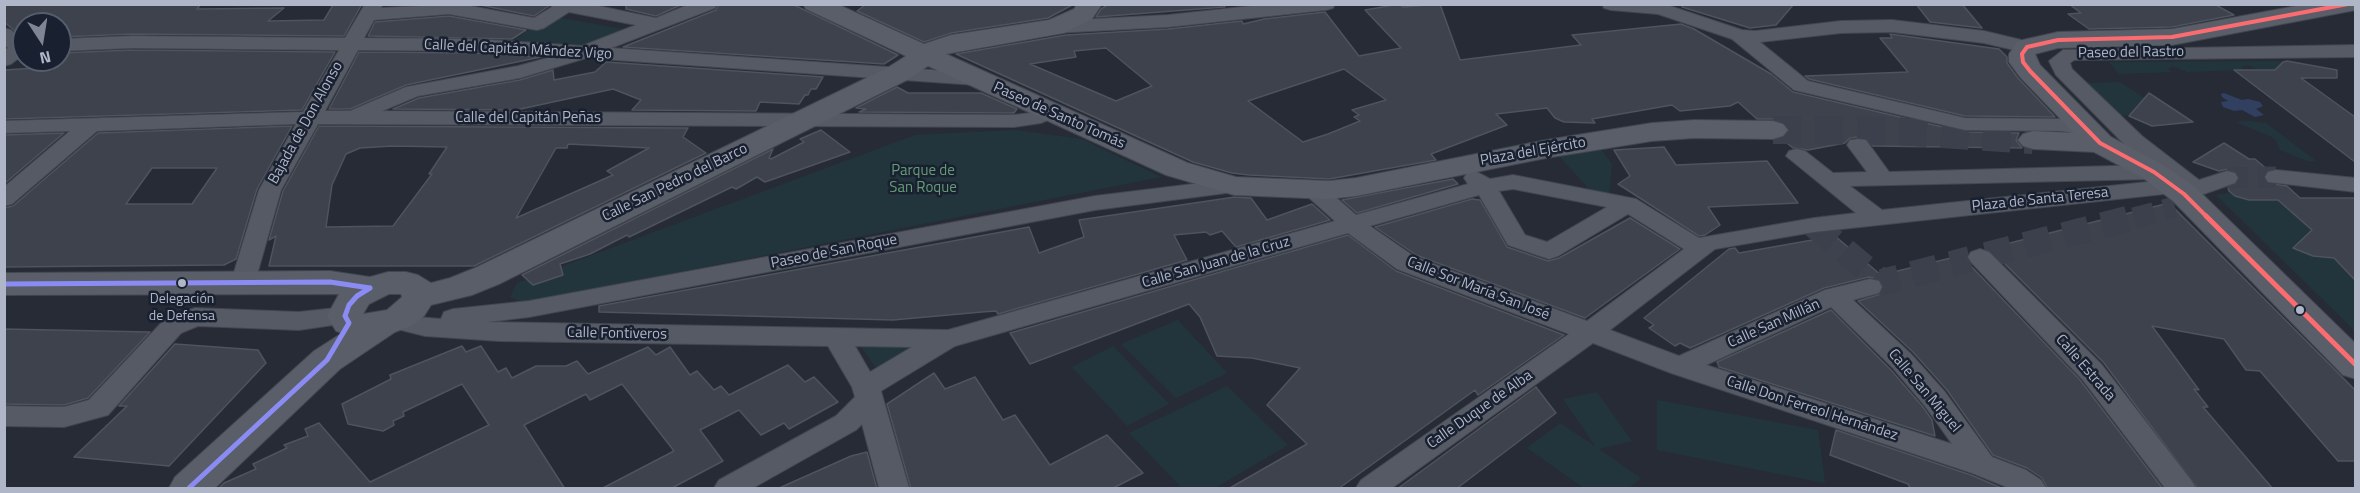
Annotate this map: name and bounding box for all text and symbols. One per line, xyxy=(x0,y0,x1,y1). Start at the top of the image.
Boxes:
north arrow xyxy=(12,12,72,72)
street label: Calle del Capitán Méndez Vigo xyxy=(424,36,612,64)
street label: Paseo del Rastro xyxy=(2078,43,2184,63)
text: N xyxy=(37,45,53,71)
street label: Bajada de Don Alonso xyxy=(265,59,347,187)
street label: Paseo de Santo Tomás xyxy=(990,79,1128,153)
street label: Calle del Capitán Peñas xyxy=(455,109,601,127)
street label: Plaza del Ejército xyxy=(1479,134,1587,170)
street label: Calle San Pedro del Barco xyxy=(599,140,751,226)
park label: Parque de San Roque xyxy=(889,162,957,197)
street label: Plaza de Santa Teresa xyxy=(1971,184,2109,216)
street label: Paseo de San Roque xyxy=(769,231,899,273)
street label: Calle San Juan de la Cruz xyxy=(1140,233,1292,293)
street label: Calle Sor María San José xyxy=(1404,254,1552,324)
marker: Delegación de Defensa xyxy=(176,277,188,289)
place label: Delegación de Defensa xyxy=(149,292,215,324)
street label: Calle San Millán xyxy=(1725,296,1823,352)
unlabelled marker xyxy=(2294,304,2306,316)
street label: Calle Fontiveros xyxy=(567,324,667,344)
street label: Calle Estrada xyxy=(2051,331,2119,405)
street label: Calle San Miguel xyxy=(1884,346,1964,436)
street label: Calle Duque de Alba xyxy=(1424,367,1536,453)
street label: Calle Don Ferreol Hernández xyxy=(1724,373,1900,445)

